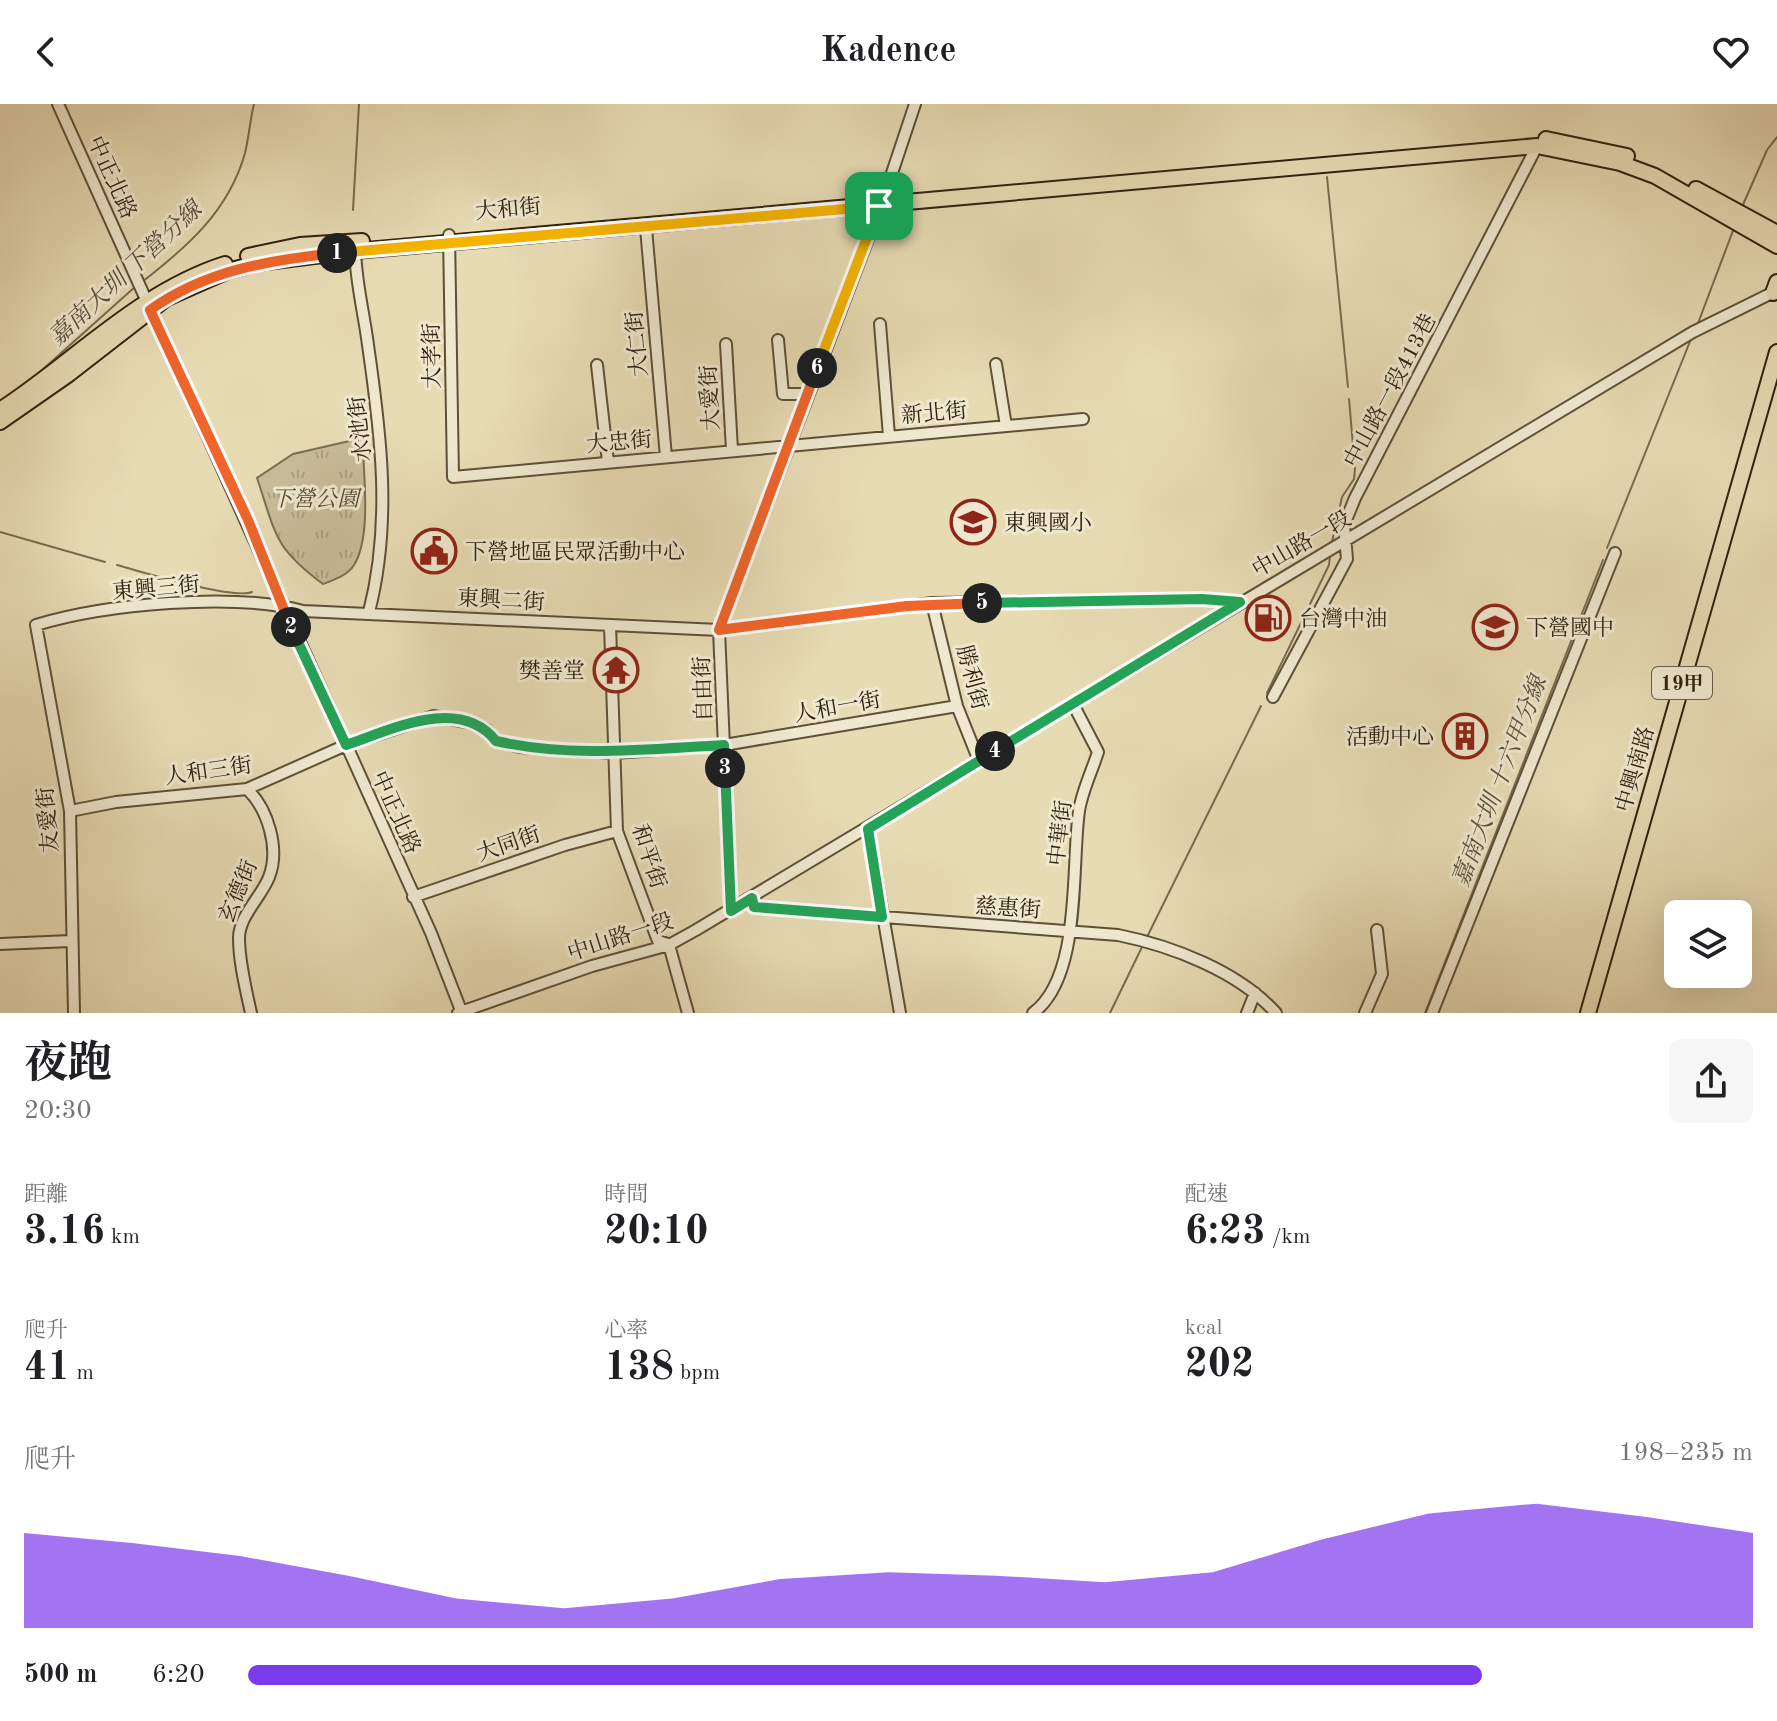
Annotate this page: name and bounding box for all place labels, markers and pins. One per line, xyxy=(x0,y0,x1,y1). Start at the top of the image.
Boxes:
pin xyxy=(845,172,913,240)
pin: 1 xyxy=(317,233,357,273)
pin: 6 xyxy=(797,348,837,388)
school or university icon: 東興國小 xyxy=(949,498,997,546)
place label: 東興國小 xyxy=(1004,511,1092,535)
public building icon: 下營地區民眾活動中心 xyxy=(410,527,458,575)
place label: 下營地區民眾活動中心 xyxy=(465,540,685,564)
pin: 5 xyxy=(962,583,1002,623)
fuel station icon: 台灣中油 xyxy=(1244,594,1292,642)
school or university icon: 下營國中 xyxy=(1471,603,1519,651)
pin: 2 xyxy=(271,607,311,647)
place label: 台灣中油 xyxy=(1299,607,1387,631)
place label: 下營國中 xyxy=(1526,616,1614,640)
temple icon: 樊善堂 xyxy=(592,646,640,694)
place label: 樊善堂 xyxy=(519,659,585,683)
building icon: 活動中心 xyxy=(1441,712,1489,760)
place label: 活動中心 xyxy=(1346,725,1434,749)
pin: 4 xyxy=(975,731,1015,771)
pin: 3 xyxy=(705,748,745,788)

